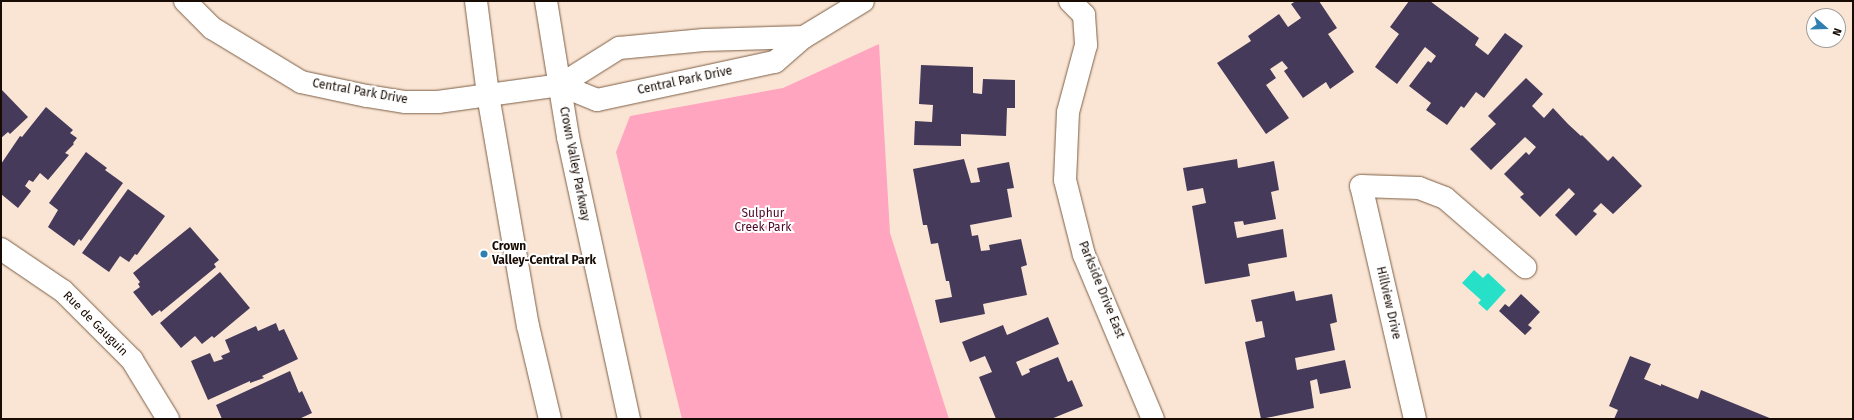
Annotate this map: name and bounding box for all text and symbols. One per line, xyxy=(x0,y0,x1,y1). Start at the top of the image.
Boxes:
north arrow xyxy=(1806,8,1846,48)
text: N xyxy=(1829,26,1844,38)
street label: Central Park Drive xyxy=(636,64,734,98)
street label: Central Park Drive xyxy=(311,77,409,107)
street label: Crown Valley Parkway xyxy=(556,106,592,222)
park label: Sulphur Creek Park xyxy=(735,207,791,235)
street label: Parkside Drive East xyxy=(1075,239,1127,341)
place label: Crown Valley-Central Park xyxy=(492,240,596,268)
marker: Crown Valley-Central Park xyxy=(479,249,489,259)
street label: Hillview Drive xyxy=(1373,265,1403,341)
street label: Rue de Gauguin xyxy=(60,289,130,359)

